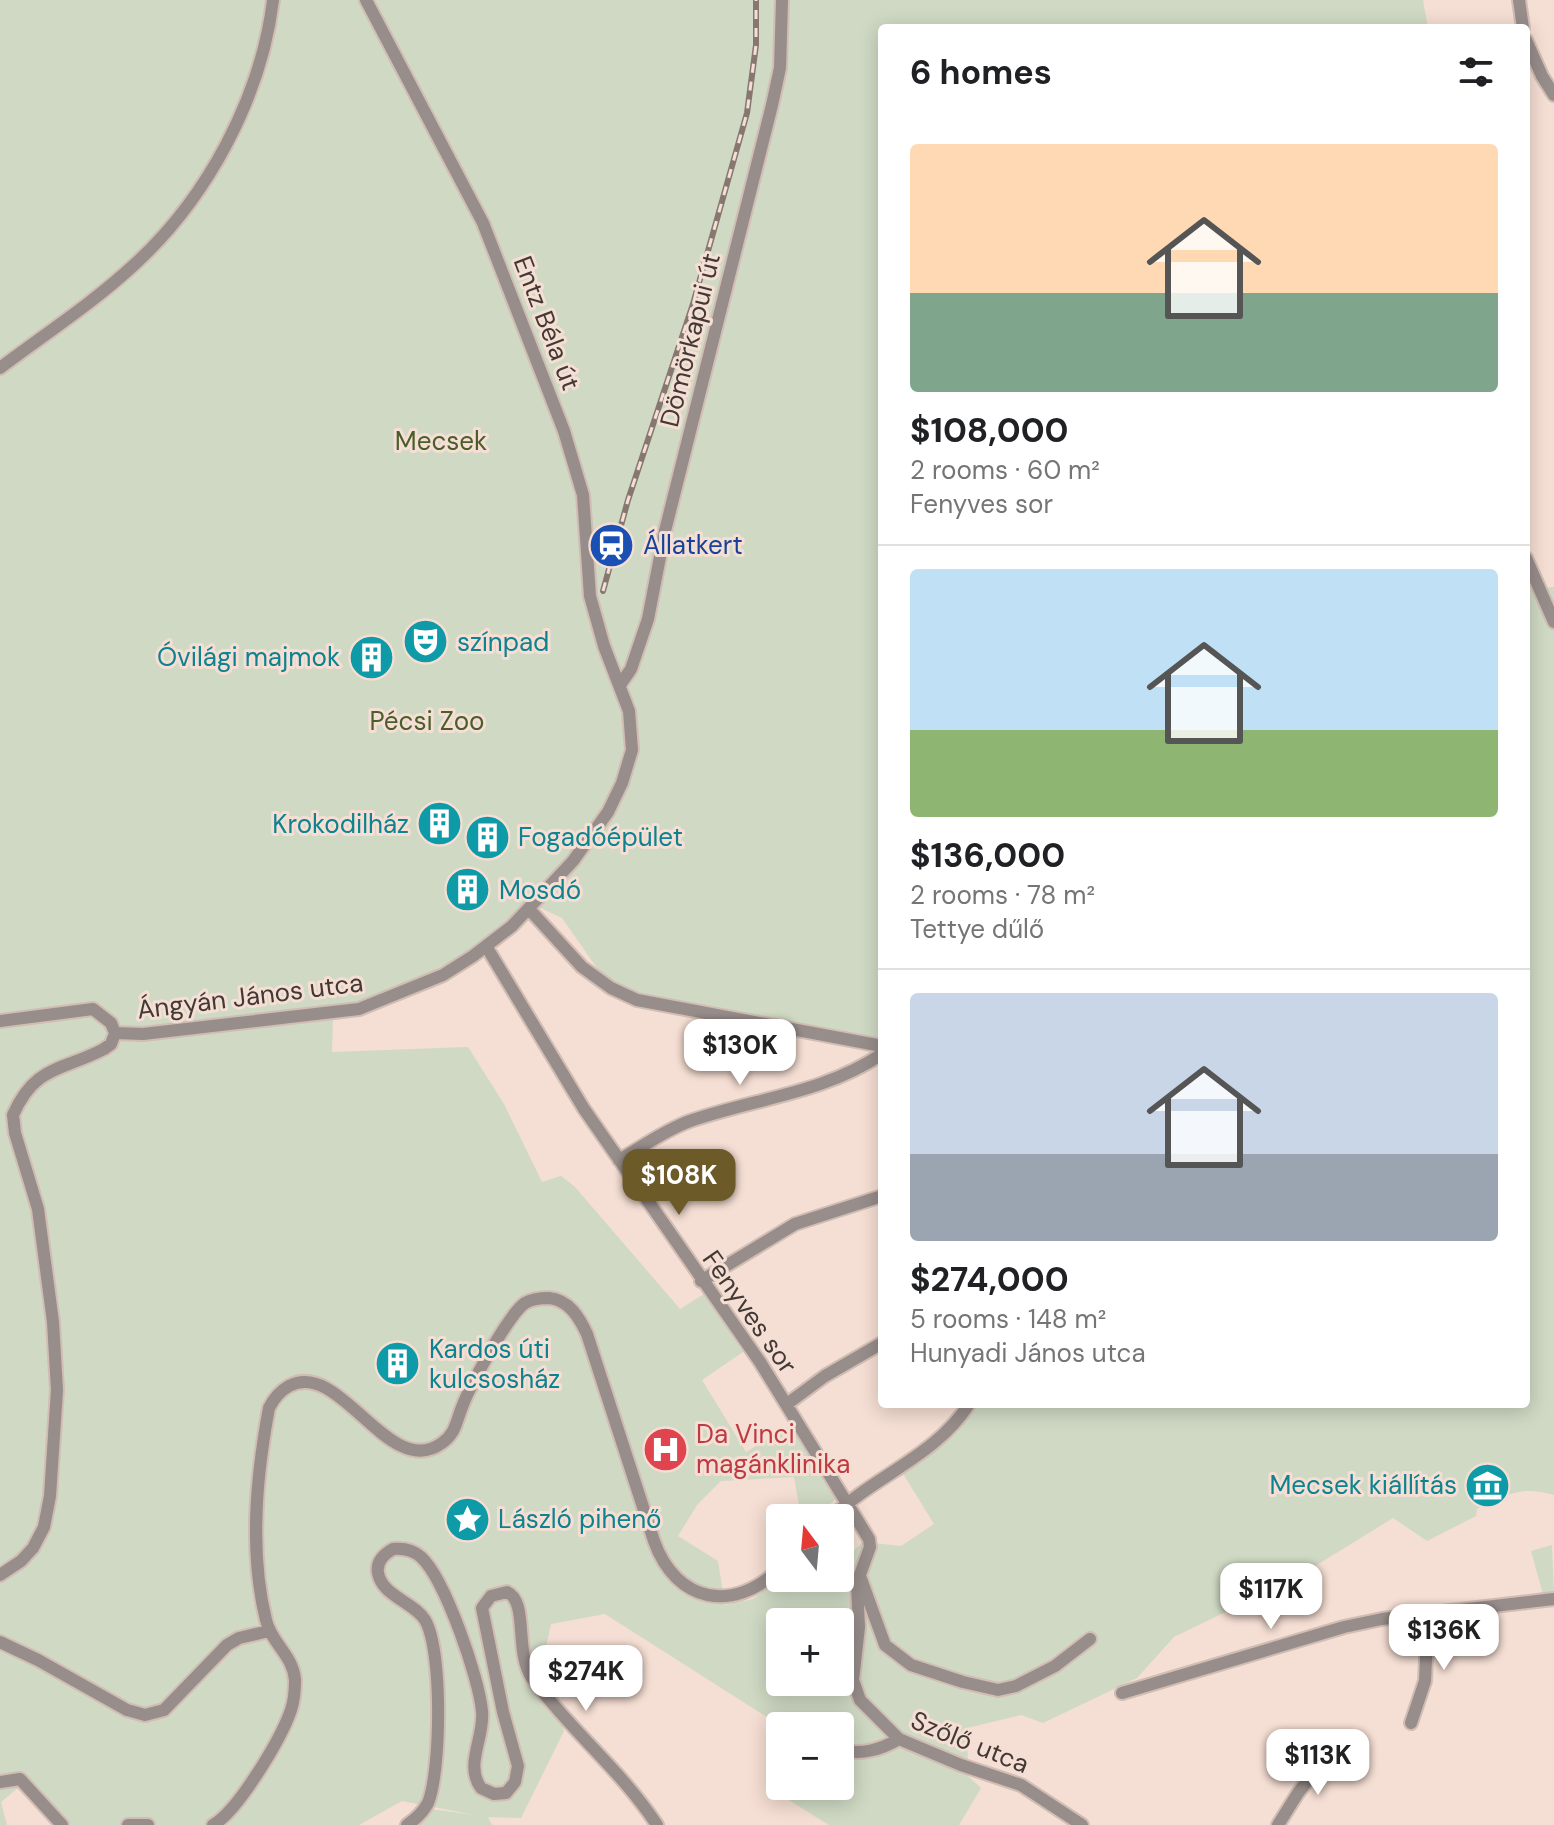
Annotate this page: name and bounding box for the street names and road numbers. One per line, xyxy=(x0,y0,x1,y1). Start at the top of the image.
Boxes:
street label: Dömörkapui út xyxy=(652,249,728,431)
street label: Entz Béla út xyxy=(506,251,588,395)
street label: Ángyán János utca xyxy=(135,965,365,1027)
street label: Fenyves sor xyxy=(695,1244,805,1380)
street label: Szőlő utca xyxy=(906,1703,1034,1781)

